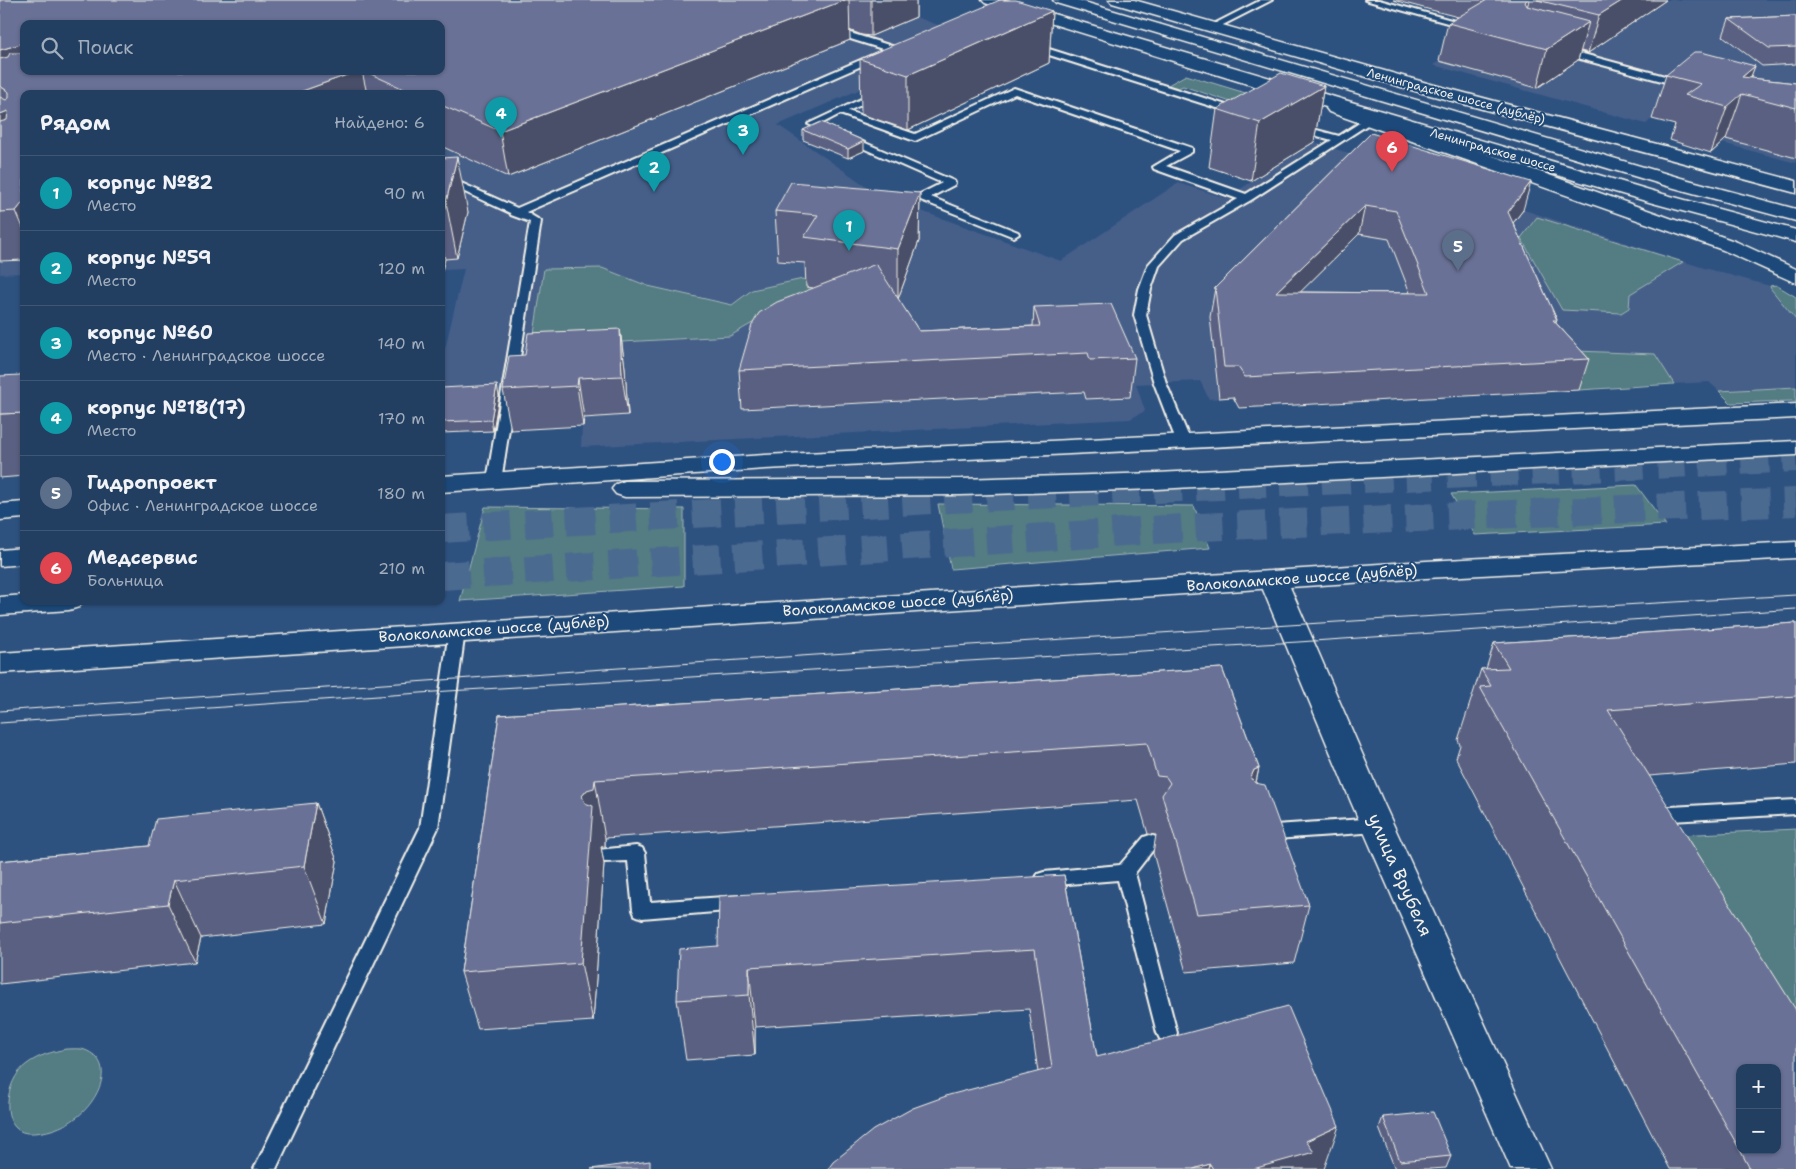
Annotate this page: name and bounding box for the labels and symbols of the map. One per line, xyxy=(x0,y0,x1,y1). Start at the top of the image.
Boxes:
street label: Ленинградское шоссе (дублёр) xyxy=(1365,64,1547,128)
pin: 4 xyxy=(485,97,517,138)
pin: 3 xyxy=(727,114,759,155)
street label: Ленинградское шоссе xyxy=(1428,124,1558,176)
pin: 6 xyxy=(1376,131,1408,172)
pin: 2 xyxy=(638,151,670,192)
pin: 1 xyxy=(833,210,865,251)
pin: 5 xyxy=(1442,230,1474,271)
your location xyxy=(709,449,735,475)
street label: Волоколамское шоссе (дублёр) xyxy=(1186,560,1418,596)
street label: Волоколамское шоссе (дублёр) xyxy=(782,585,1014,621)
street label: Волоколамское шоссе (дублёр) xyxy=(378,611,610,647)
street label: улица Врубеля xyxy=(1362,810,1438,940)

